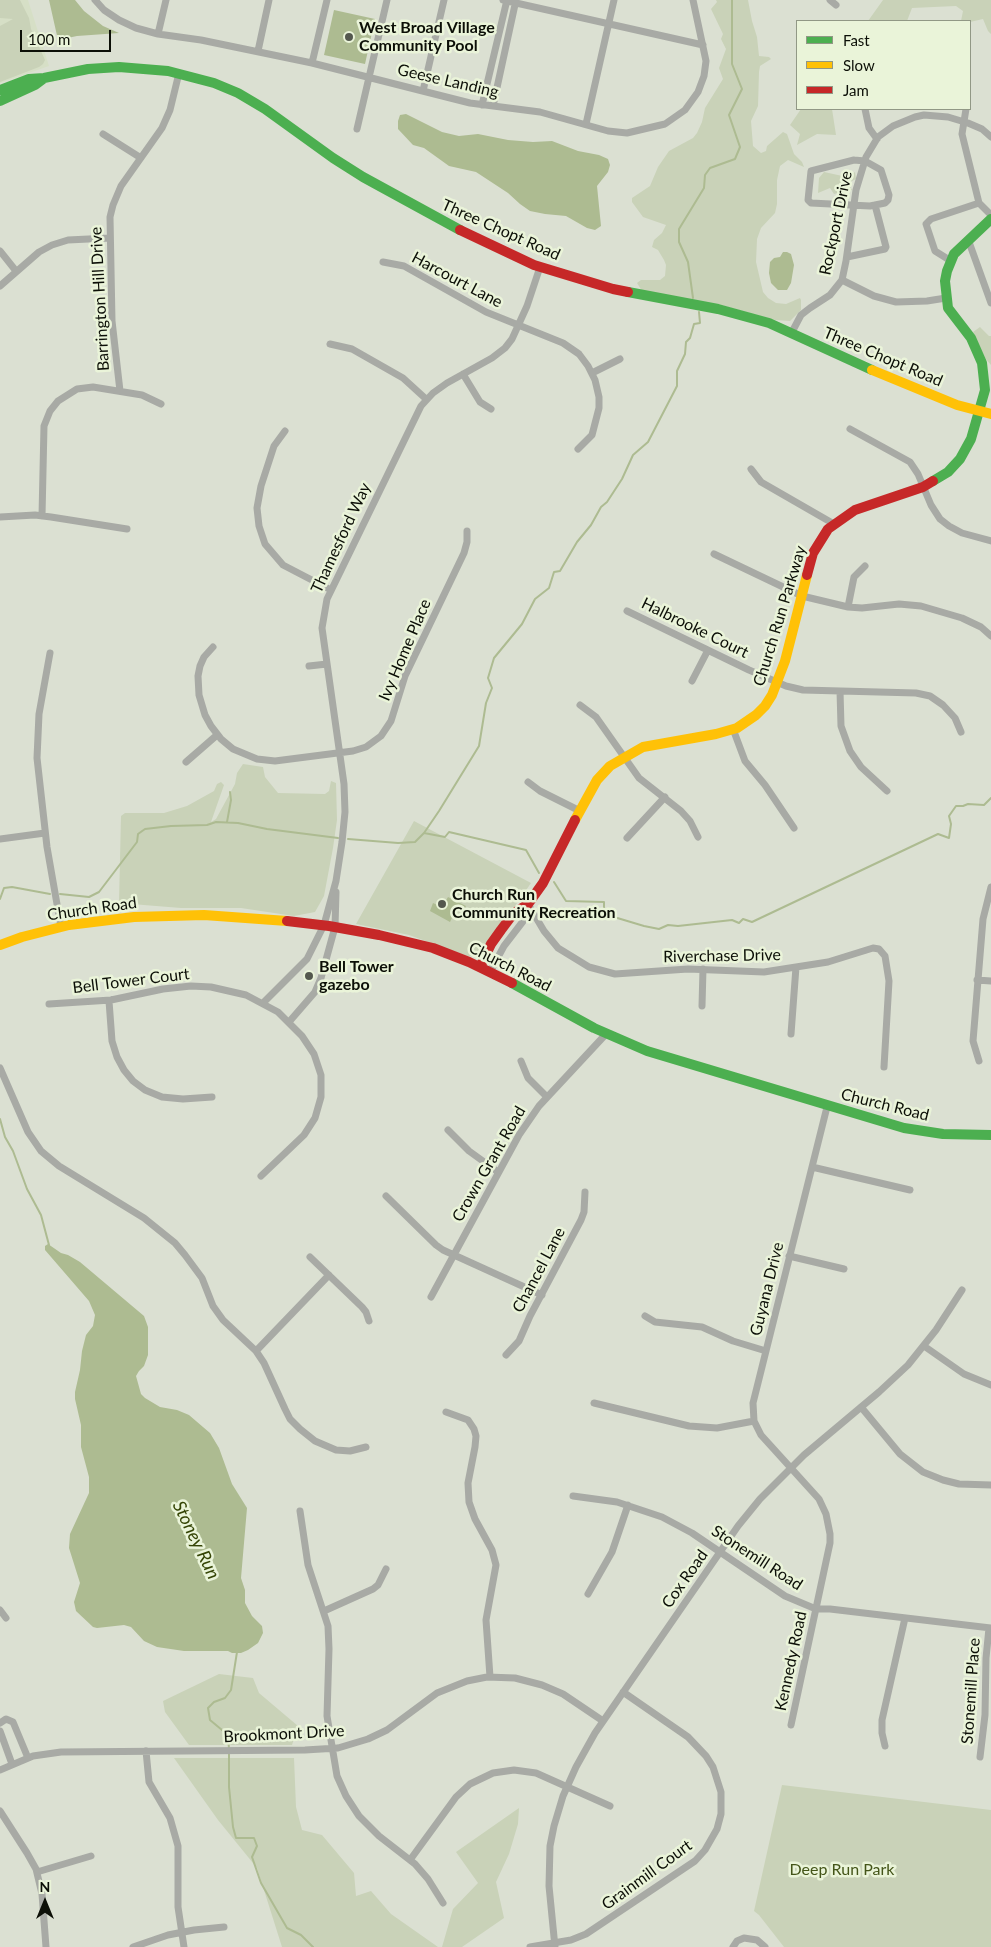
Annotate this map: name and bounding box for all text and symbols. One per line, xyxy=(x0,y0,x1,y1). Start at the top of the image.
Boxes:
place label: West Broad Village Community Pool xyxy=(359,18,495,56)
scale bar xyxy=(22,20,114,52)
legend xyxy=(796,20,971,110)
text: 100 m xyxy=(28,30,70,48)
marker: West Broad Village Community Pool xyxy=(343,31,355,43)
text: Fast xyxy=(843,31,870,49)
text: Slow xyxy=(843,56,875,74)
street label: Geese Landing xyxy=(396,60,500,102)
text: Jam xyxy=(843,81,869,99)
street label: Rockport Drive xyxy=(816,169,856,277)
street label: Three Chopt Road xyxy=(439,195,563,265)
street label: Barrington Hill Drive xyxy=(87,226,113,372)
street label: Harcourt Lane xyxy=(408,248,506,312)
street label: Three Chopt Road xyxy=(821,323,945,391)
street label: Thamesford Way xyxy=(307,480,375,596)
street label: Church Run Parkway xyxy=(749,543,811,689)
street label: Halbrooke Court xyxy=(638,594,752,662)
street label: Ivy Home Place xyxy=(375,596,435,704)
place label: Church Run Community Recreation xyxy=(452,885,616,923)
street label: Church Road xyxy=(46,893,138,925)
marker: Church Run Community Recreation xyxy=(436,898,448,910)
street label: Church Road xyxy=(465,938,555,996)
street label: Riverchase Drive xyxy=(663,945,781,967)
place label: Bell Tower gazebo xyxy=(319,957,394,995)
street label: Bell Tower Court xyxy=(71,964,191,998)
marker: Bell Tower gazebo xyxy=(303,970,315,982)
street label: Church Road xyxy=(839,1085,931,1125)
street label: Crown Grant Road xyxy=(448,1103,530,1225)
street label: Chancel Lane xyxy=(508,1224,570,1316)
street label: Guyana Drive xyxy=(746,1240,788,1338)
water label: Stoney Run xyxy=(168,1497,224,1583)
street label: Stonemill Road xyxy=(708,1521,806,1595)
street label: Cox Road xyxy=(658,1546,712,1612)
street label: Kennedy Road xyxy=(771,1609,811,1713)
street label: Stonemill Place xyxy=(958,1637,984,1745)
street label: Brookmont Drive xyxy=(223,1721,345,1747)
street label: Grainmill Court xyxy=(598,1836,696,1914)
park label: Deep Run Park xyxy=(790,1860,894,1880)
north arrow xyxy=(20,1877,70,1927)
text: N xyxy=(40,1878,50,1895)

